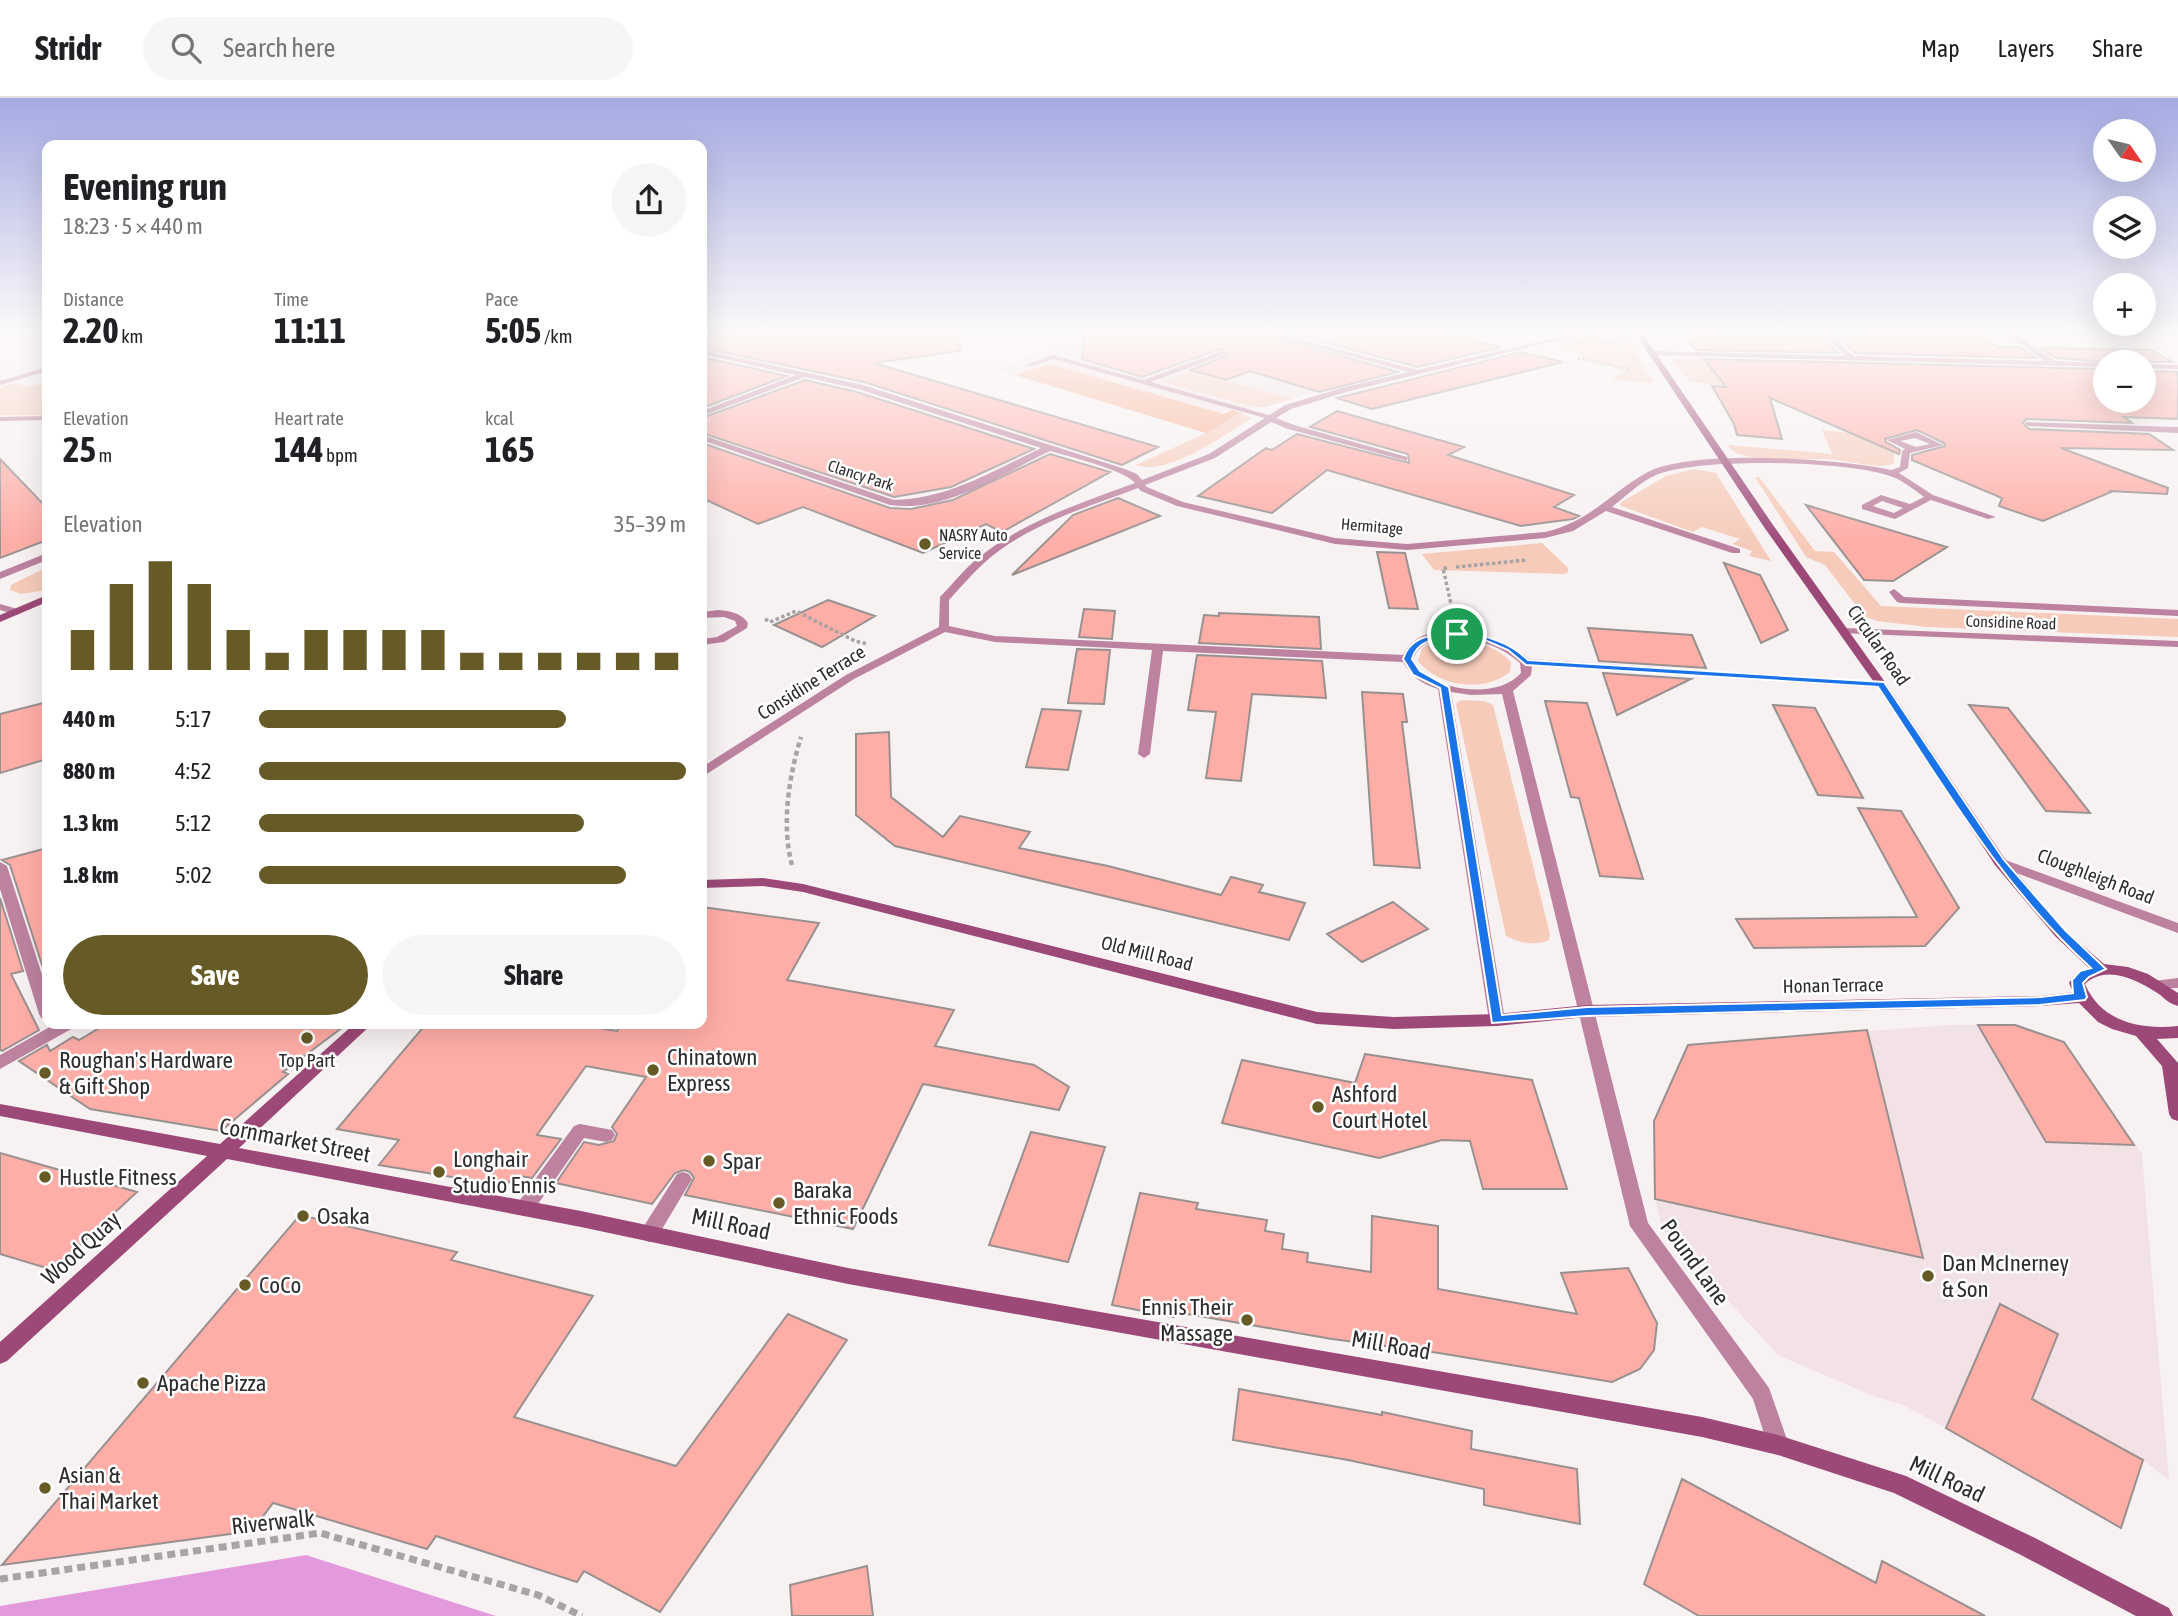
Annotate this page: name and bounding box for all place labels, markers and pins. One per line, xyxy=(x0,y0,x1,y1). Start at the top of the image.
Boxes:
place label: NASRY Auto Service xyxy=(939,526,1008,562)
marker: NASRY Auto Service xyxy=(917,536,933,552)
pin xyxy=(1427,604,1487,664)
marker: Top Part xyxy=(299,1030,315,1046)
place label: Chinatown Express xyxy=(667,1044,758,1096)
place label: Roughan's Hardware & Gift Shop xyxy=(59,1047,233,1099)
place label: Top Part xyxy=(279,1049,335,1071)
marker: Chinatown Express xyxy=(645,1062,661,1078)
marker: Roughan's Hardware & Gift Shop xyxy=(37,1065,53,1081)
place label: Ashford Court Hotel xyxy=(1332,1081,1428,1133)
marker: Ashford Court Hotel xyxy=(1310,1099,1326,1115)
place label: Longhair Studio Ennis xyxy=(453,1146,556,1198)
place label: Spar xyxy=(723,1148,762,1174)
marker: Spar xyxy=(701,1153,717,1169)
place label: Hustle Fitness xyxy=(59,1164,177,1190)
marker: Longhair Studio Ennis xyxy=(431,1164,447,1180)
marker: Hustle Fitness xyxy=(37,1169,53,1185)
place label: Baraka Ethnic Foods xyxy=(793,1177,898,1229)
marker: Baraka Ethnic Foods xyxy=(771,1195,787,1211)
place label: Osaka xyxy=(317,1203,370,1229)
marker: Osaka xyxy=(295,1208,311,1224)
place label: Dan McInerney & Son xyxy=(1942,1250,2069,1302)
marker: Dan McInerney & Son xyxy=(1920,1268,1936,1284)
place label: CoCo xyxy=(259,1272,301,1298)
marker: CoCo xyxy=(237,1277,253,1293)
place label: Ennis Their Massage xyxy=(1141,1294,1234,1346)
marker: Ennis Their Massage xyxy=(1239,1312,1255,1328)
place label: Apache Pizza xyxy=(157,1370,266,1396)
marker: Apache Pizza xyxy=(135,1375,151,1391)
place label: Asian & Thai Market xyxy=(59,1462,159,1514)
marker: Asian & Thai Market xyxy=(37,1480,53,1496)

